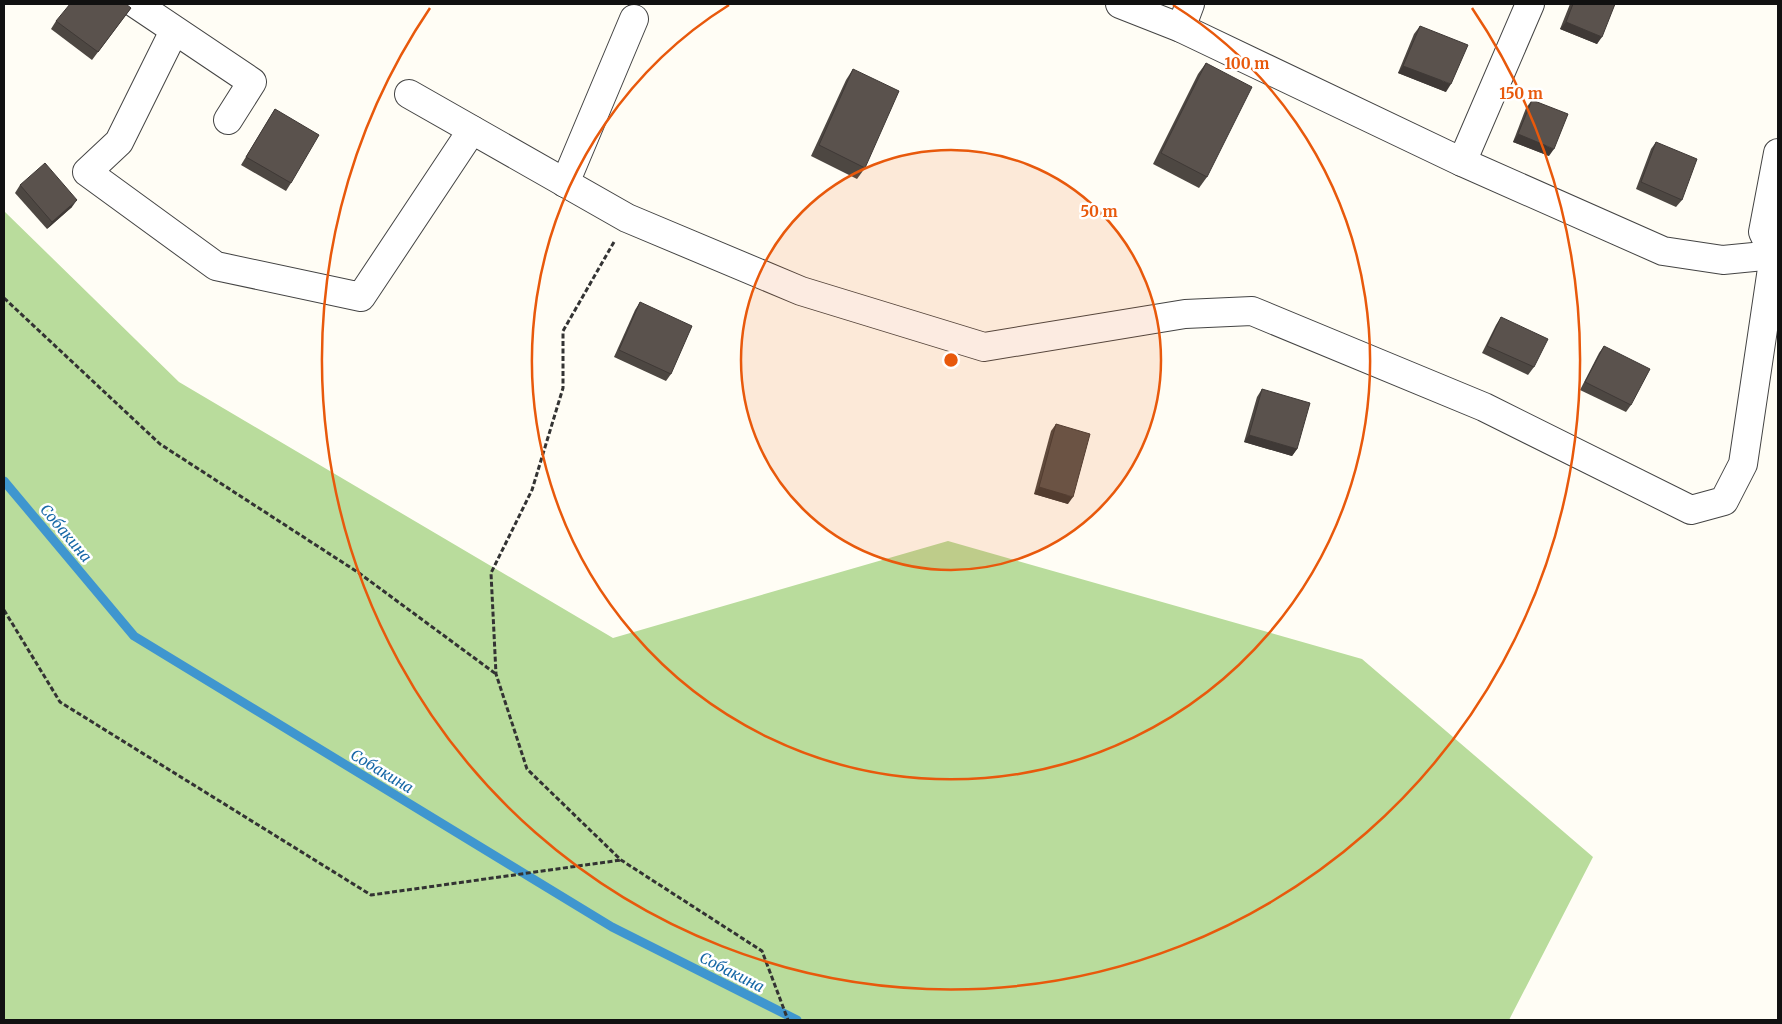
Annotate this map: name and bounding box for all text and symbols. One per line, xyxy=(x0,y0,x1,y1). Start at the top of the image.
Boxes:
text: 100 m xyxy=(1225,54,1269,73)
text: 150 m xyxy=(1499,84,1543,103)
text: 50 m xyxy=(1080,202,1118,221)
centre of rings xyxy=(942,351,960,369)
water label: Собакина xyxy=(36,500,96,566)
water label: Собакина xyxy=(347,745,417,797)
water label: Собакина xyxy=(697,948,767,996)

